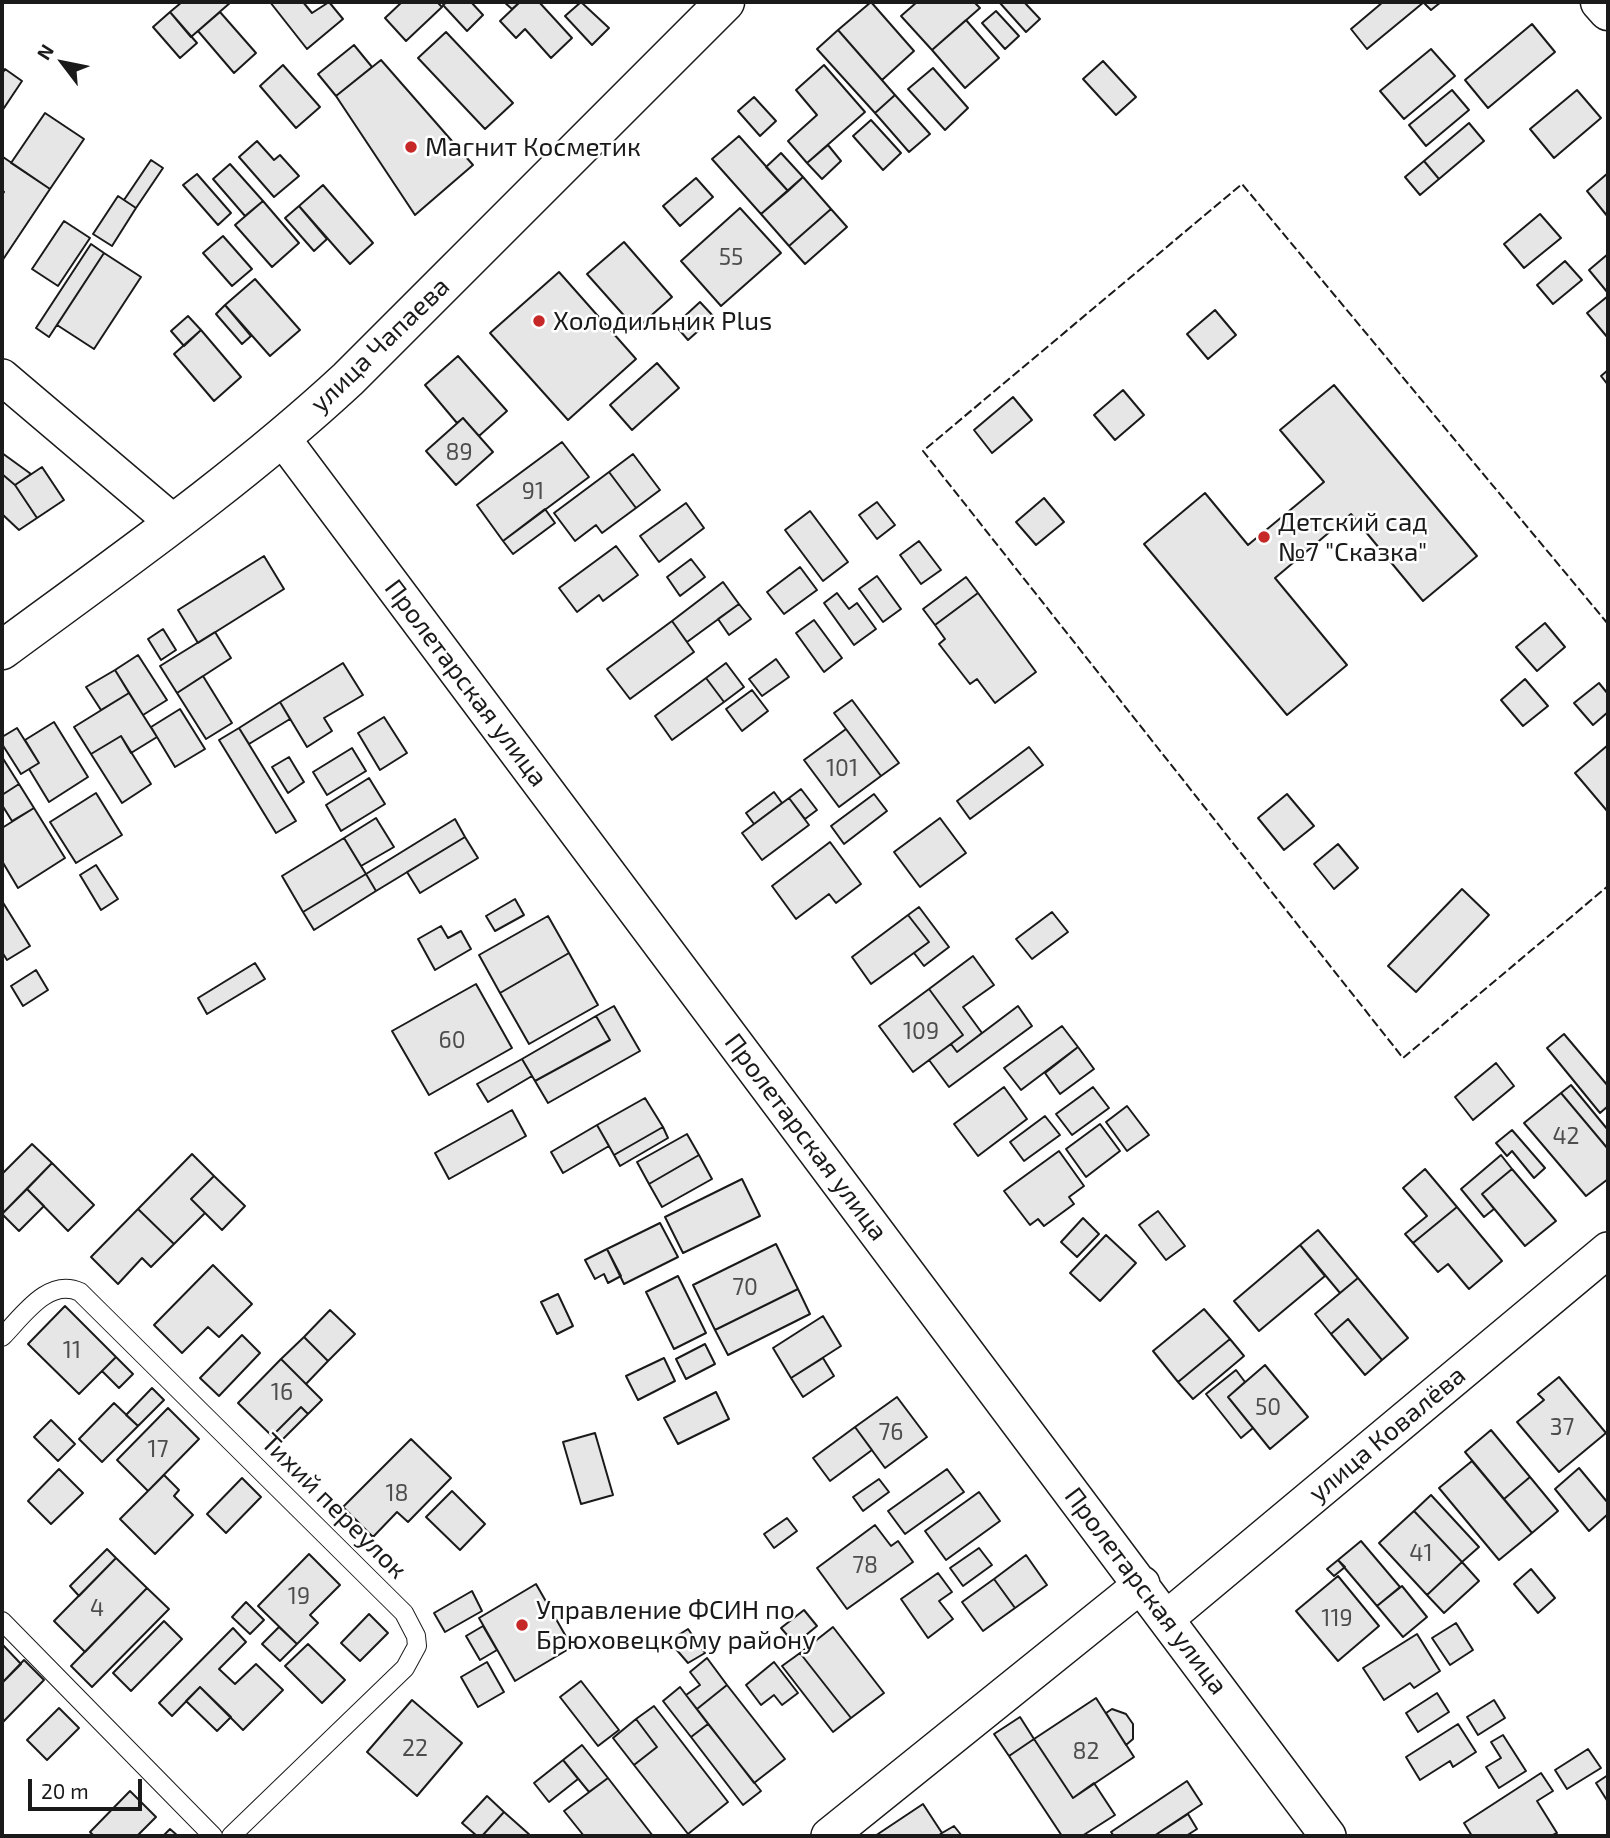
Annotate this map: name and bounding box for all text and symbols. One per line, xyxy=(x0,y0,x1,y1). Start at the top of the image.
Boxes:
north arrow xyxy=(28,28,98,98)
text: N xyxy=(31,40,58,64)
place label: Магнит Косметик xyxy=(425,131,641,163)
marker: Магнит Косметик xyxy=(403,139,419,155)
house number: 55 xyxy=(719,243,743,271)
street label: улица Чапаева xyxy=(304,271,456,419)
place label: Холодильник Plus xyxy=(553,305,772,337)
marker: Холодильник Plus xyxy=(531,313,547,329)
house number: 89 xyxy=(445,438,473,466)
house number: 91 xyxy=(522,477,544,505)
place label: Детский сад №7 "Сказка" xyxy=(1278,506,1428,568)
marker: Детский сад №7 "Сказка" xyxy=(1256,529,1272,545)
street label: Пролетарская улица xyxy=(378,573,554,793)
house number: 101 xyxy=(826,754,858,782)
house number: 109 xyxy=(903,1017,939,1045)
house number: 60 xyxy=(438,1026,466,1054)
street label: Пролетарская улица xyxy=(718,1027,894,1247)
house number: 42 xyxy=(1552,1122,1580,1150)
house number: 70 xyxy=(732,1273,758,1301)
house number: 11 xyxy=(63,1336,81,1364)
street label: улица Ковалёва xyxy=(1302,1359,1472,1509)
house number: 16 xyxy=(271,1378,293,1406)
house number: 50 xyxy=(1255,1393,1281,1421)
house number: 37 xyxy=(1550,1413,1574,1441)
house number: 76 xyxy=(879,1418,903,1446)
street label: Тихий переулок xyxy=(255,1427,413,1585)
house number: 17 xyxy=(148,1435,168,1463)
house number: 18 xyxy=(385,1479,409,1507)
street label: Пролетарская улица xyxy=(1058,1481,1234,1701)
house number: 41 xyxy=(1409,1539,1433,1567)
house number: 78 xyxy=(852,1551,878,1579)
house number: 19 xyxy=(288,1582,310,1610)
house number: 4 xyxy=(90,1594,104,1622)
place label: Управление ФСИН по Брюховецкому району xyxy=(536,1594,816,1656)
house number: 119 xyxy=(1321,1604,1353,1632)
marker: Управление ФСИН по Брюховецкому району xyxy=(514,1617,530,1633)
house number: 22 xyxy=(402,1734,428,1762)
house number: 82 xyxy=(1073,1737,1099,1765)
scale bar xyxy=(32,1764,145,1808)
text: 20 m xyxy=(41,1778,89,1803)

